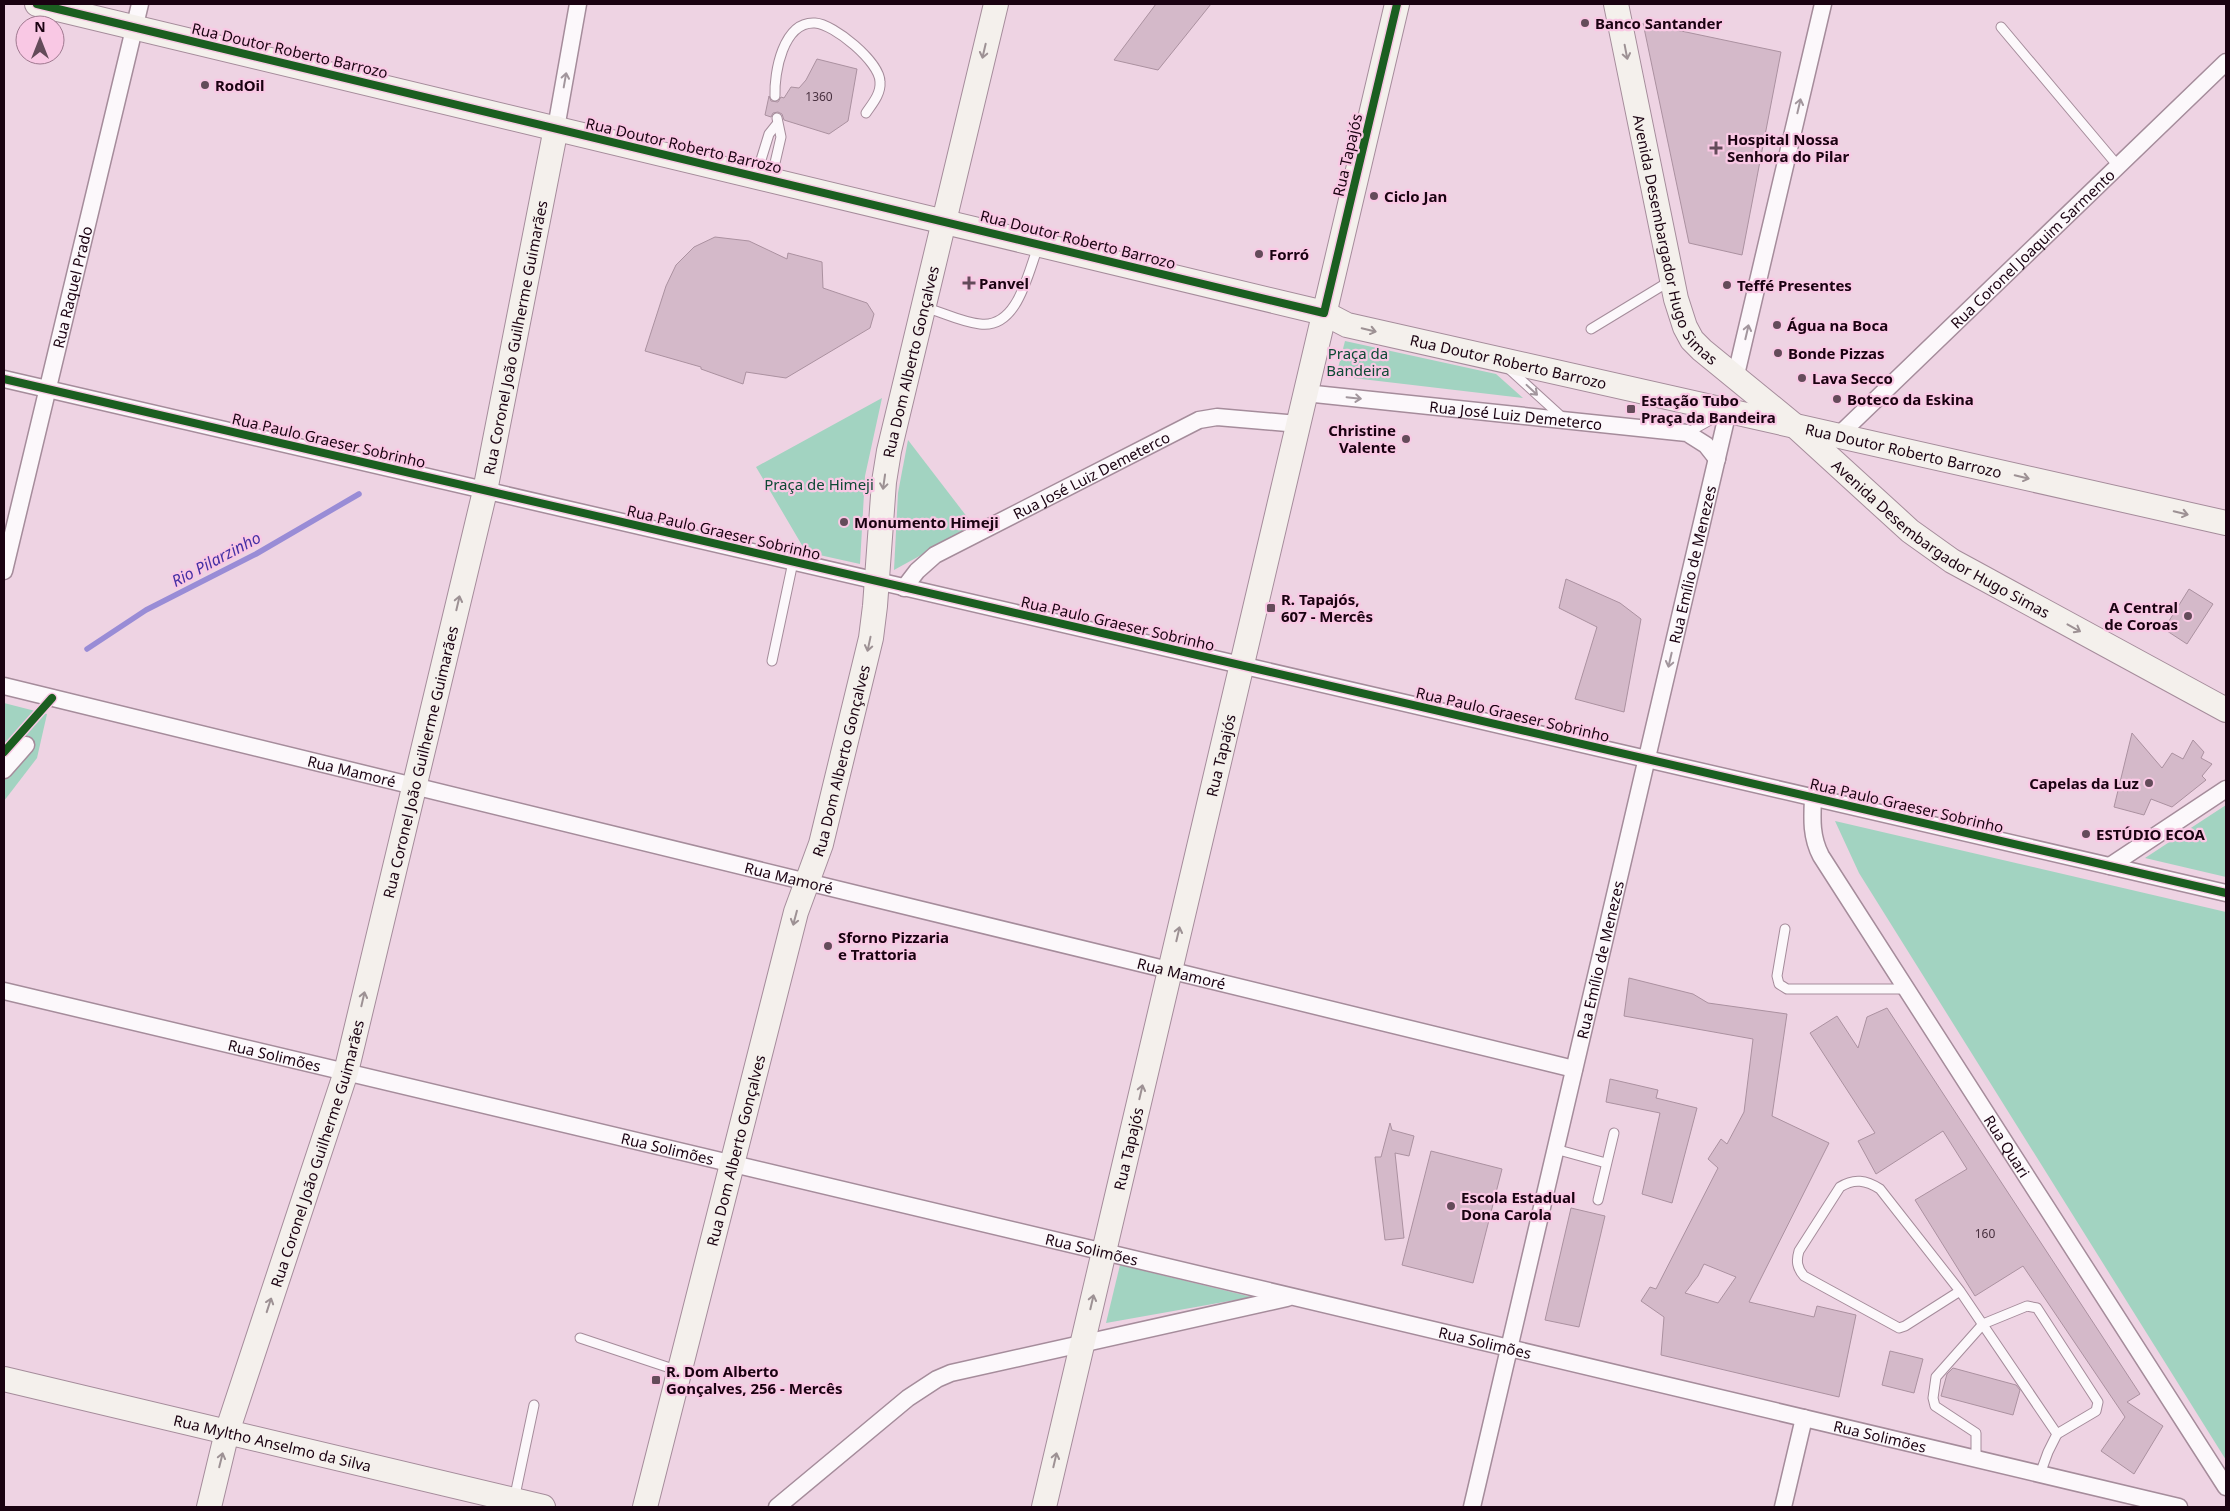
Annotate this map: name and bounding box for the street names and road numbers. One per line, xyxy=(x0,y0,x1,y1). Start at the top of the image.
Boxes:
street label: Rua Doutor Roberto Barrozo xyxy=(190,18,390,82)
street label: Rua Tapajós xyxy=(1328,112,1366,198)
street label: Rua Doutor Roberto Barrozo xyxy=(584,113,784,177)
street label: Avenida Desembargador Hugo Simas xyxy=(1629,113,1722,369)
street label: Rua Coronel Joaquim Sarmento xyxy=(1946,165,2119,333)
street label: Rua Coronel João Guilherme Guimarães xyxy=(478,199,552,477)
street label: Rua Doutor Roberto Barrozo xyxy=(978,205,1178,273)
street label: Rua Raquel Prado xyxy=(48,224,96,350)
street label: Rua Dom Alberto Gonçalves xyxy=(878,264,943,459)
street label: Rua Doutor Roberto Barrozo xyxy=(1408,330,1609,393)
street label: Rua José Luiz Demeterco xyxy=(1428,396,1603,434)
street label: Rua Paulo Graeser Sobrinho xyxy=(230,408,428,472)
street label: Rua Doutor Roberto Barrozo xyxy=(1803,419,2004,482)
street label: Rua José Luiz Demeterco xyxy=(1009,427,1173,524)
street label: Avenida Desembargador Hugo Simas xyxy=(1828,455,2053,622)
street label: Rua Emílio de Menezes xyxy=(1664,483,1720,645)
street label: Rua Paulo Graeser Sobrinho xyxy=(625,500,823,564)
street label: Rua Paulo Graeser Sobrinho xyxy=(1019,591,1217,655)
street label: Rua Coronel João Guilherme Guimarães xyxy=(378,624,462,900)
street label: Rua Dom Alberto Gonçalves xyxy=(807,663,874,859)
street label: Rua Paulo Graeser Sobrinho xyxy=(1414,682,1612,746)
street label: Rua Tapajós xyxy=(1201,712,1240,799)
street label: Rua Mamoré xyxy=(305,750,398,791)
street label: Rua Paulo Graeser Sobrinho xyxy=(1808,773,2006,837)
street label: Rua Mamoré xyxy=(743,857,835,898)
street label: Rua Emílio de Menezes xyxy=(1572,879,1628,1041)
street label: Rua Mamoré xyxy=(1135,953,1228,994)
street label: Rua Coronel João Guilherme Guimarães xyxy=(266,1018,368,1290)
street label: Rua Solimões xyxy=(226,1035,323,1076)
street label: Rua Dom Alberto Gonçalves xyxy=(702,1052,769,1248)
street label: Rua Tapajós xyxy=(1109,1105,1148,1192)
street label: Rua Quari xyxy=(1980,1111,2035,1181)
street label: Rua Solimões xyxy=(619,1128,716,1169)
street label: Rua Solimões xyxy=(1043,1228,1140,1270)
street label: Rua Solimões xyxy=(1436,1322,1533,1363)
street label: Rua Myltho Anselmo da Silva xyxy=(172,1410,374,1476)
street label: Rua Solimões xyxy=(1832,1415,1928,1457)

